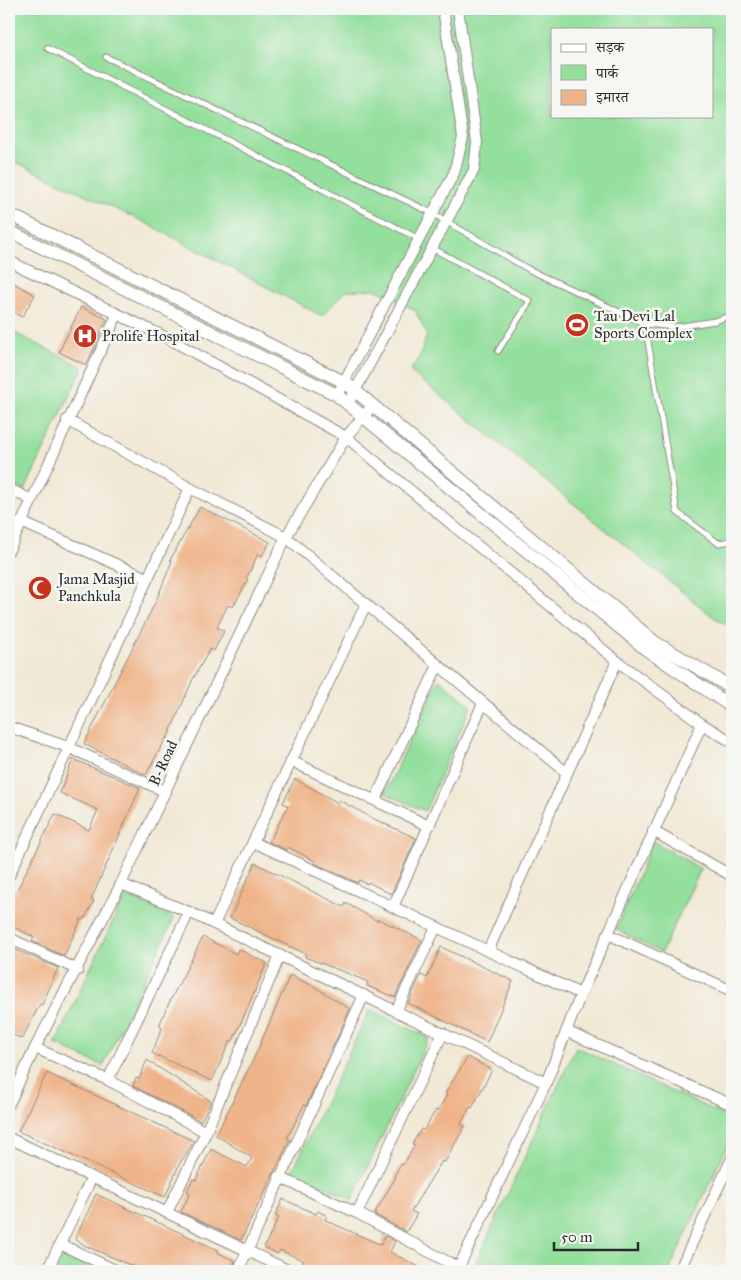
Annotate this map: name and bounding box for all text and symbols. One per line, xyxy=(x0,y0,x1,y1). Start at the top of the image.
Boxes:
legend xyxy=(551,28,714,118)
text: सड़क xyxy=(595,38,625,56)
text: पार्क xyxy=(595,64,619,82)
text: इमारत xyxy=(595,88,630,106)
place label: Tau Devi Lal Sports Complex xyxy=(594,307,692,342)
sports icon: Tau Devi Lal Sports Complex xyxy=(564,312,590,338)
hospital icon: Prolife Hospital xyxy=(72,323,98,349)
place label: Prolife Hospital xyxy=(102,327,200,345)
place label: Jama Masjid Panchkula xyxy=(56,570,135,605)
mosque icon: Jama Masjid Panchkula xyxy=(27,575,53,601)
street label: B-Road xyxy=(145,737,182,789)
scale bar xyxy=(554,1220,637,1252)
text: 50 m xyxy=(561,1228,593,1246)

